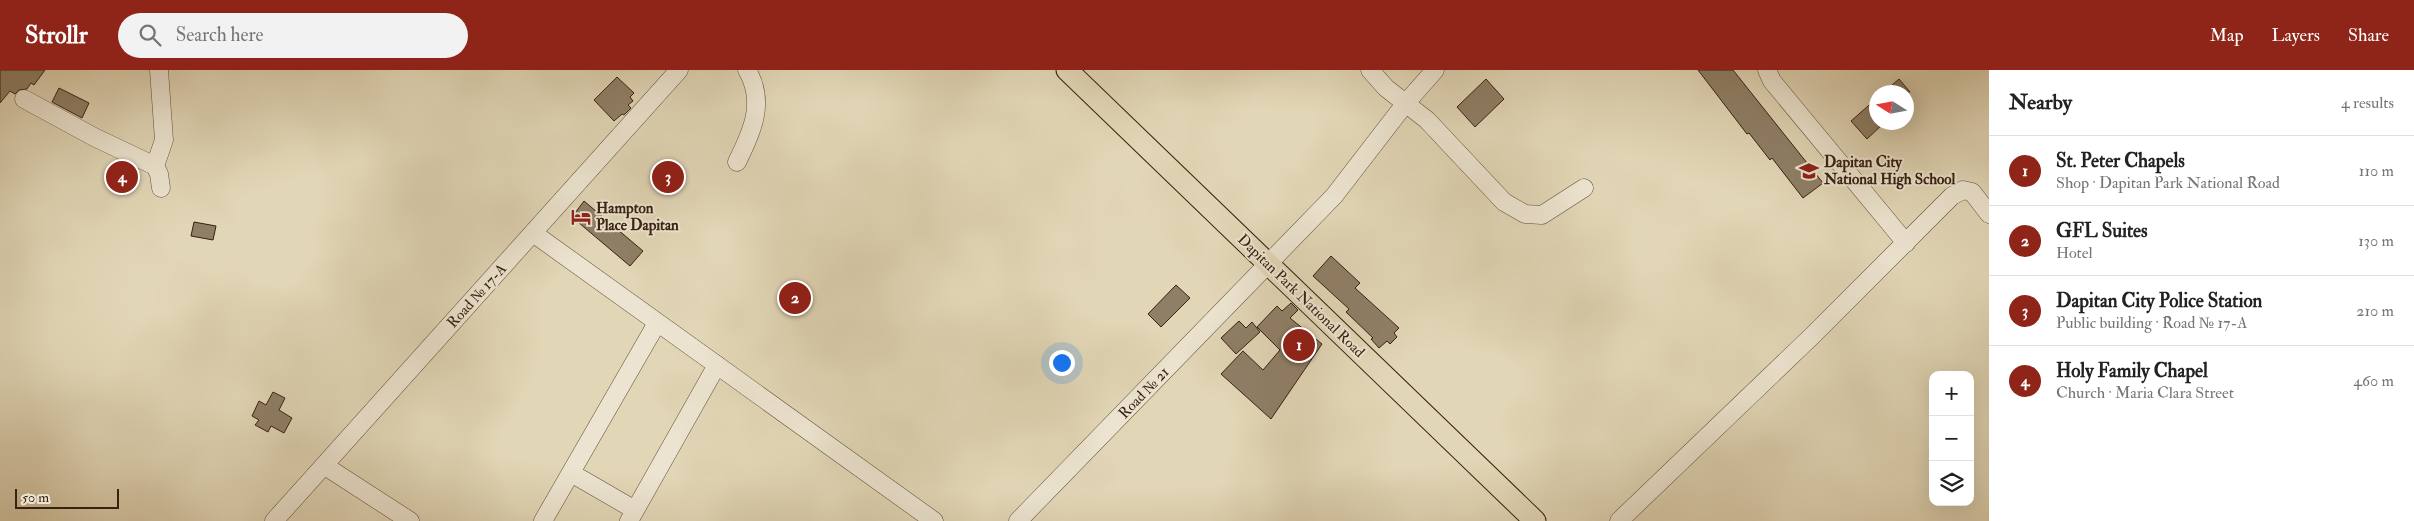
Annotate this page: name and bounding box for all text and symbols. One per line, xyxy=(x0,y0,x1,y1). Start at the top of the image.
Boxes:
search box xyxy=(118,13,468,58)
text: Strollr xyxy=(25,20,88,51)
icon: search xyxy=(136,21,164,49)
text: Search here xyxy=(176,23,264,47)
text: Map xyxy=(2210,24,2244,47)
text: Layers xyxy=(2272,24,2320,47)
text: Share xyxy=(2348,24,2389,47)
north arrow xyxy=(1869,85,1914,130)
text: Nearby xyxy=(2009,89,2072,116)
text: 4 results xyxy=(2341,93,2394,113)
text: St. Peter Chapels xyxy=(2056,149,2185,173)
place label: Dapitan City National High School xyxy=(1823,153,1955,190)
pin: 4 xyxy=(106,158,138,196)
pin: 3 xyxy=(652,158,684,196)
school or university icon: Dapitan City National High School xyxy=(1798,160,1820,182)
text: 1 xyxy=(2022,161,2028,181)
text: 110 m xyxy=(2359,161,2394,181)
text: Shop · Dapitan Park National Road xyxy=(2056,173,2280,193)
place label: Hampton Place Dapitan xyxy=(596,199,679,236)
hotel icon: Hampton Place Dapitan xyxy=(570,206,592,228)
text: GFL Suites xyxy=(2056,219,2148,243)
street label: Dapitan Park National Road xyxy=(1233,230,1369,363)
text: 2 xyxy=(2021,231,2029,251)
text: 130 m xyxy=(2358,231,2394,251)
text: Hotel xyxy=(2056,243,2093,263)
street label: Road № 17-A xyxy=(443,260,511,332)
pin: 2 xyxy=(779,279,811,317)
text: Dapitan City Police Station xyxy=(2056,289,2262,313)
text: 3 xyxy=(2022,301,2028,321)
text: 210 m xyxy=(2356,301,2394,321)
text: Public building · Road № 17-A xyxy=(2056,313,2247,333)
pin: 1 xyxy=(1283,326,1315,364)
your location xyxy=(1049,350,1075,376)
text: Holy Family Chapel xyxy=(2056,359,2208,383)
street label: Road № 21 xyxy=(1115,363,1173,423)
map controls xyxy=(1929,371,1974,506)
button: + xyxy=(1929,371,1974,416)
text: 4 xyxy=(2021,371,2029,391)
text: 460 m xyxy=(2353,371,2394,391)
text: Church · Maria Clara Street xyxy=(2056,383,2234,403)
button: − xyxy=(1929,416,1974,461)
button: layers xyxy=(1929,461,1974,506)
scale bar xyxy=(15,486,119,509)
text: 50 m xyxy=(22,489,49,506)

